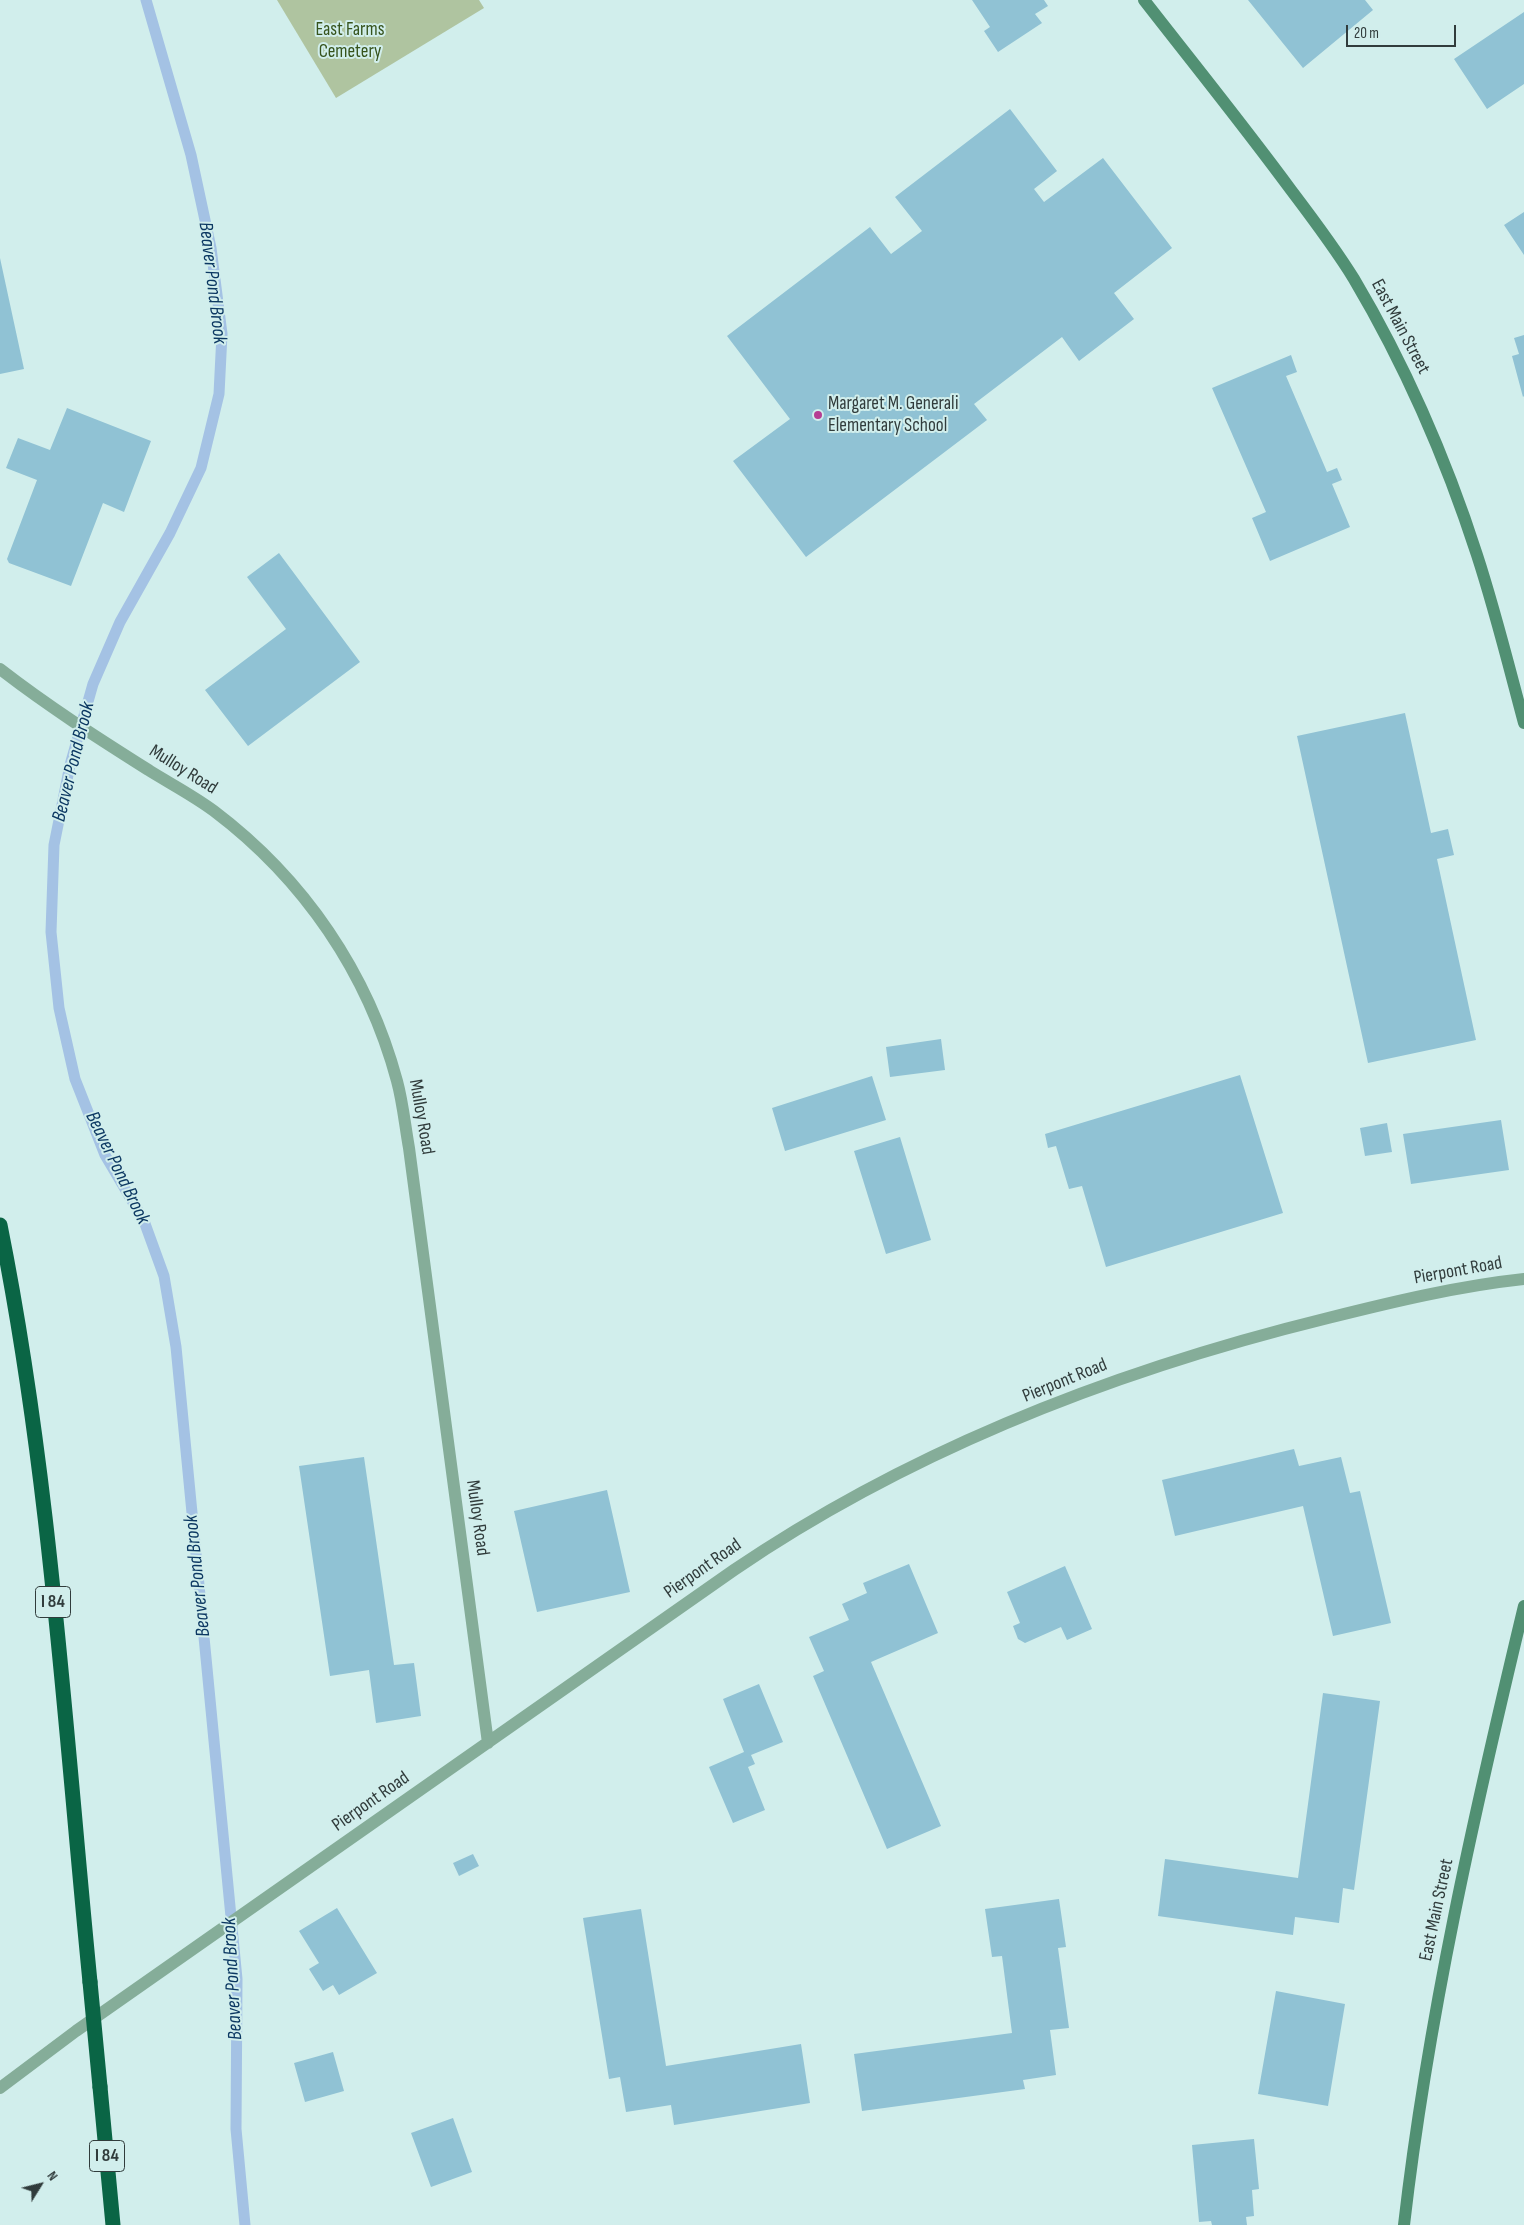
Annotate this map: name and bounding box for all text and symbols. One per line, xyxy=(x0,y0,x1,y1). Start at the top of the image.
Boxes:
scale bar xyxy=(1349,15,1459,47)
park label: East Farms Cemetery xyxy=(315,19,385,63)
text: 20 m xyxy=(1354,24,1379,43)
water label: Beaver Pond Brook xyxy=(193,221,231,345)
street label: East Main Street xyxy=(1366,276,1434,378)
place label: Margaret M. Generali Elementary School xyxy=(828,393,958,437)
marker: Margaret M. Generali Elementary School xyxy=(812,409,824,421)
water label: Beaver Pond Brook xyxy=(48,700,100,824)
street label: Mulloy Road xyxy=(145,740,221,800)
street label: Mulloy Road xyxy=(403,1078,439,1156)
water label: Beaver Pond Brook xyxy=(79,1108,155,1228)
street label: Pierpont Road xyxy=(1412,1252,1504,1290)
street label: Pierpont Road xyxy=(1019,1354,1111,1408)
street label: Mulloy Road xyxy=(460,1479,494,1557)
water label: Beaver Pond Brook xyxy=(180,1514,216,1638)
street label: Pierpont Road xyxy=(660,1534,746,1604)
road number: I 84 xyxy=(36,1586,70,1618)
street label: Pierpont Road xyxy=(328,1767,414,1837)
street label: East Main Street xyxy=(1415,1857,1459,1963)
water label: Beaver Pond Brook xyxy=(218,1917,248,2041)
road number: I 84 xyxy=(90,2140,124,2172)
north arrow xyxy=(15,2160,65,2210)
text: N xyxy=(43,2168,62,2184)

